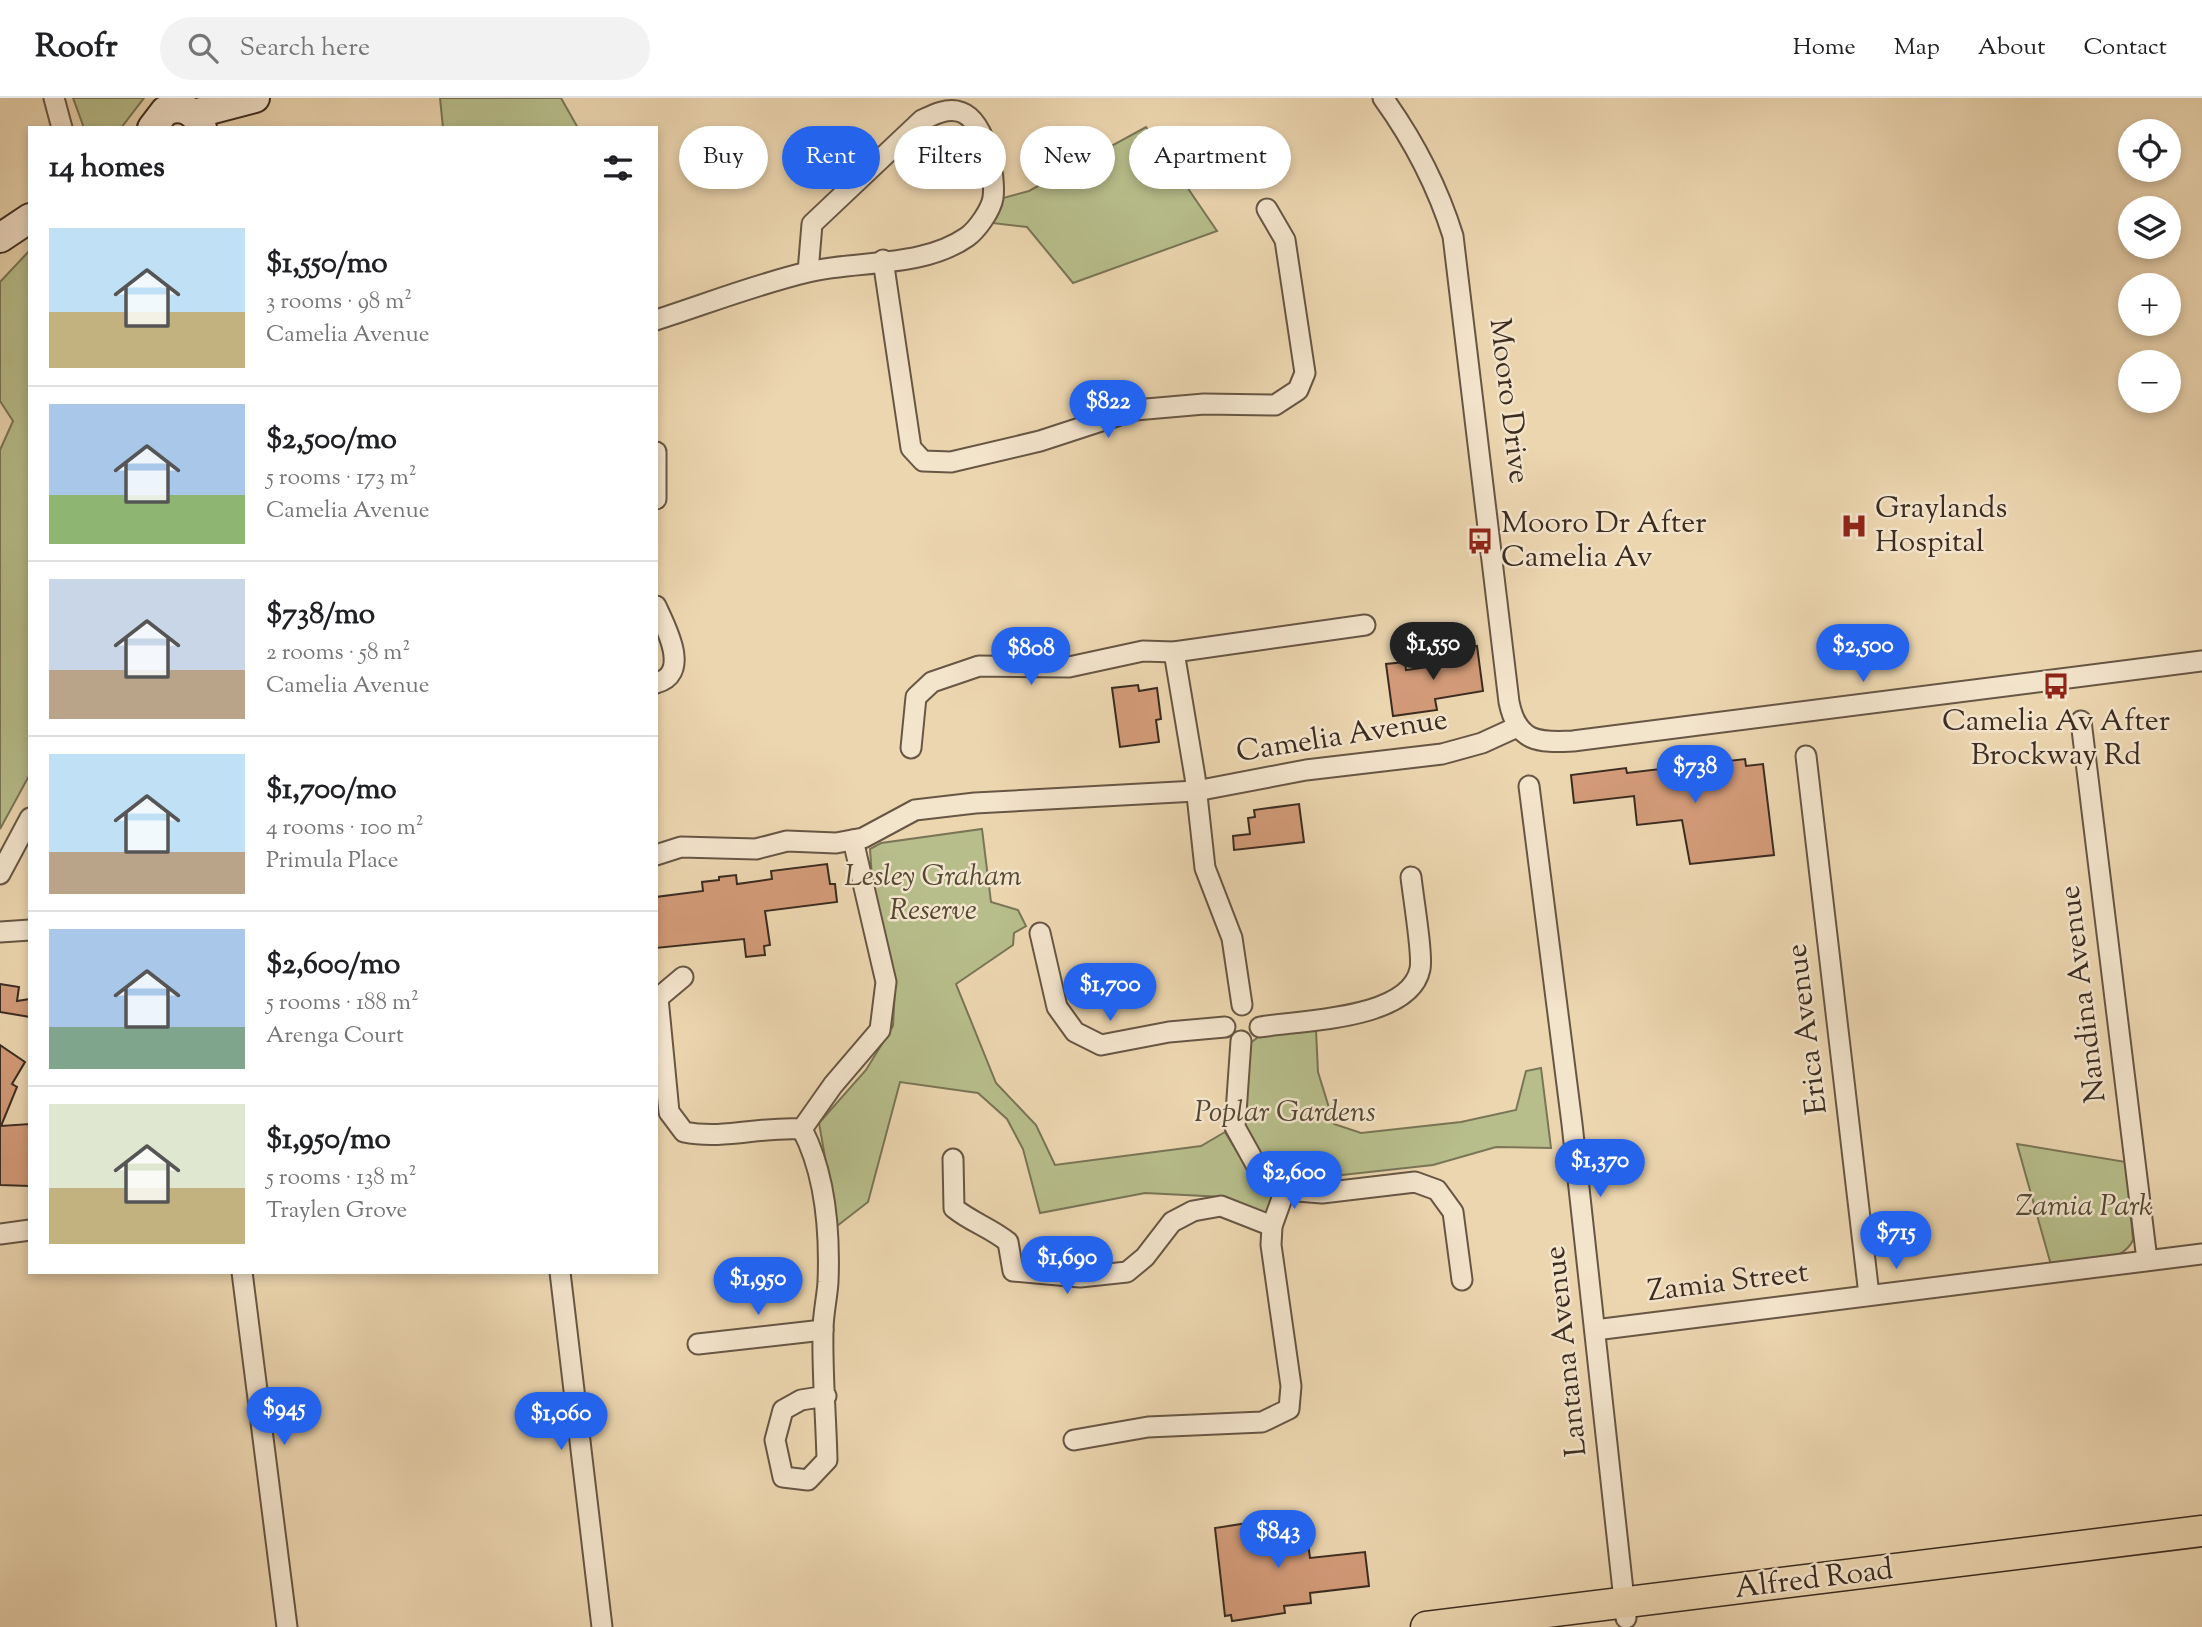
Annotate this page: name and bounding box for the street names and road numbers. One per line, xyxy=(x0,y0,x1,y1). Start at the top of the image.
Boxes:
street label: Mooro Drive xyxy=(1477,316,1539,486)
street label: Camelia Avenue xyxy=(1233,699,1451,775)
street label: Nandina Avenue xyxy=(2049,883,2119,1105)
street label: Erica Avenue xyxy=(1776,941,1840,1117)
street label: Lantana Avenue xyxy=(1535,1244,1599,1458)
street label: Zamia Street xyxy=(1645,1252,1811,1314)
street label: Alfred Road xyxy=(1732,1549,1896,1611)

